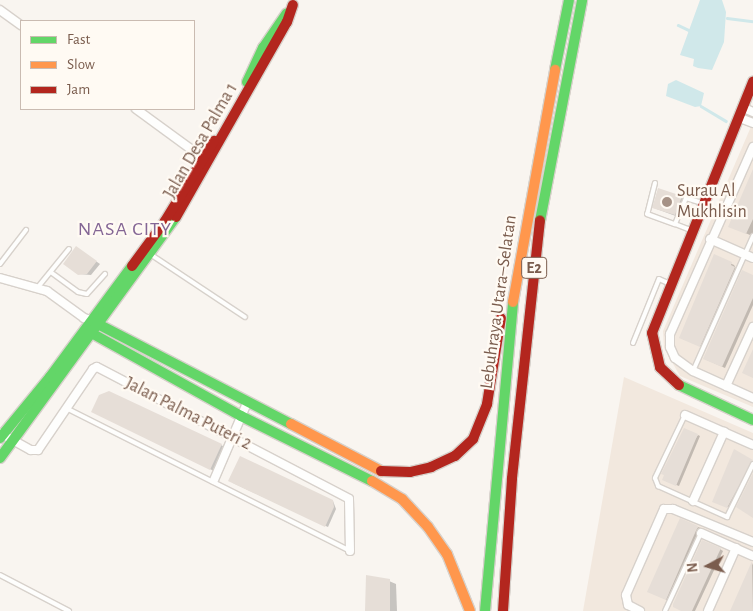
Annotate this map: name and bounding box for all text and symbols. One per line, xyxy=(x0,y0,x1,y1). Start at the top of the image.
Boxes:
legend xyxy=(20,20,195,110)
text: Fast xyxy=(67,32,90,47)
text: Slow xyxy=(67,57,95,72)
street label: Jalan Desa Palma 1 xyxy=(159,79,243,203)
text: Jam xyxy=(67,82,90,97)
place label: Surau Al Mukhlisin xyxy=(677,181,747,223)
marker: Surau Al Mukhlisin xyxy=(661,196,673,208)
street label: Lebuhraya Utara–Selatan xyxy=(476,214,522,390)
district label: NASA CITY xyxy=(77,217,173,241)
road number: E2 xyxy=(520,254,548,282)
street label: Jalan Palma Puteri 2 xyxy=(121,373,255,455)
north arrow xyxy=(683,541,733,591)
text: N xyxy=(686,562,701,573)

